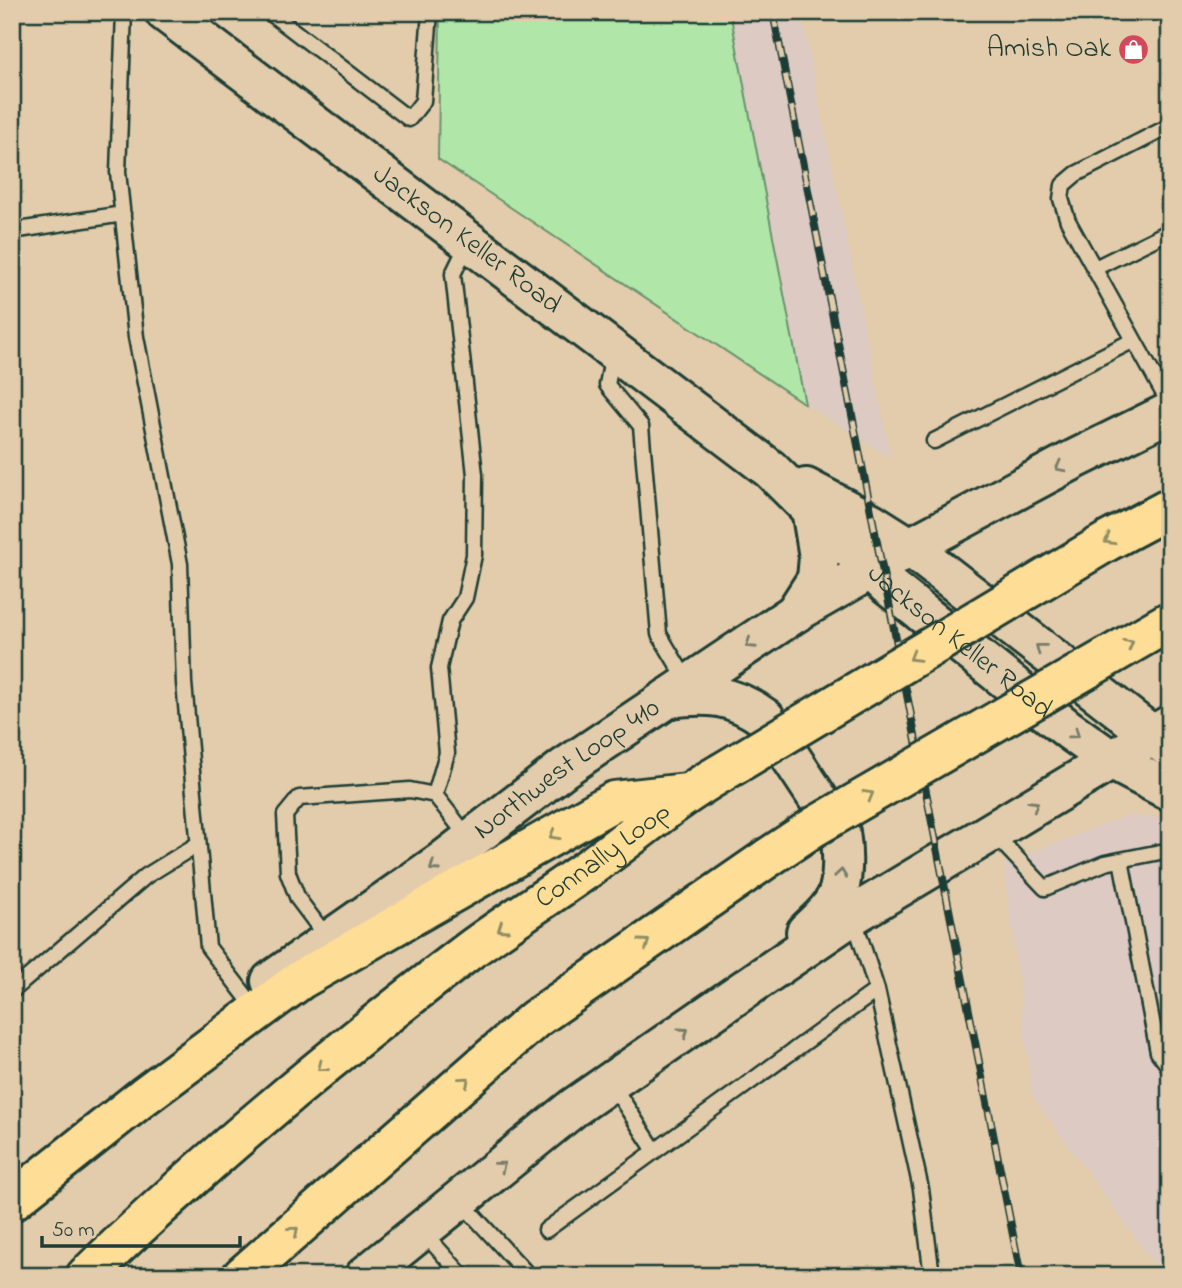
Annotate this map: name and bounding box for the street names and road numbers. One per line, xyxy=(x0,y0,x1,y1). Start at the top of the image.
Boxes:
street label: Jackson Keller Road xyxy=(363,155,570,325)
street label: Jackson Keller Road xyxy=(857,555,1061,730)
street label: Northwest Loop 410 xyxy=(465,689,669,850)
street label: Connally Loop xyxy=(527,792,680,919)

